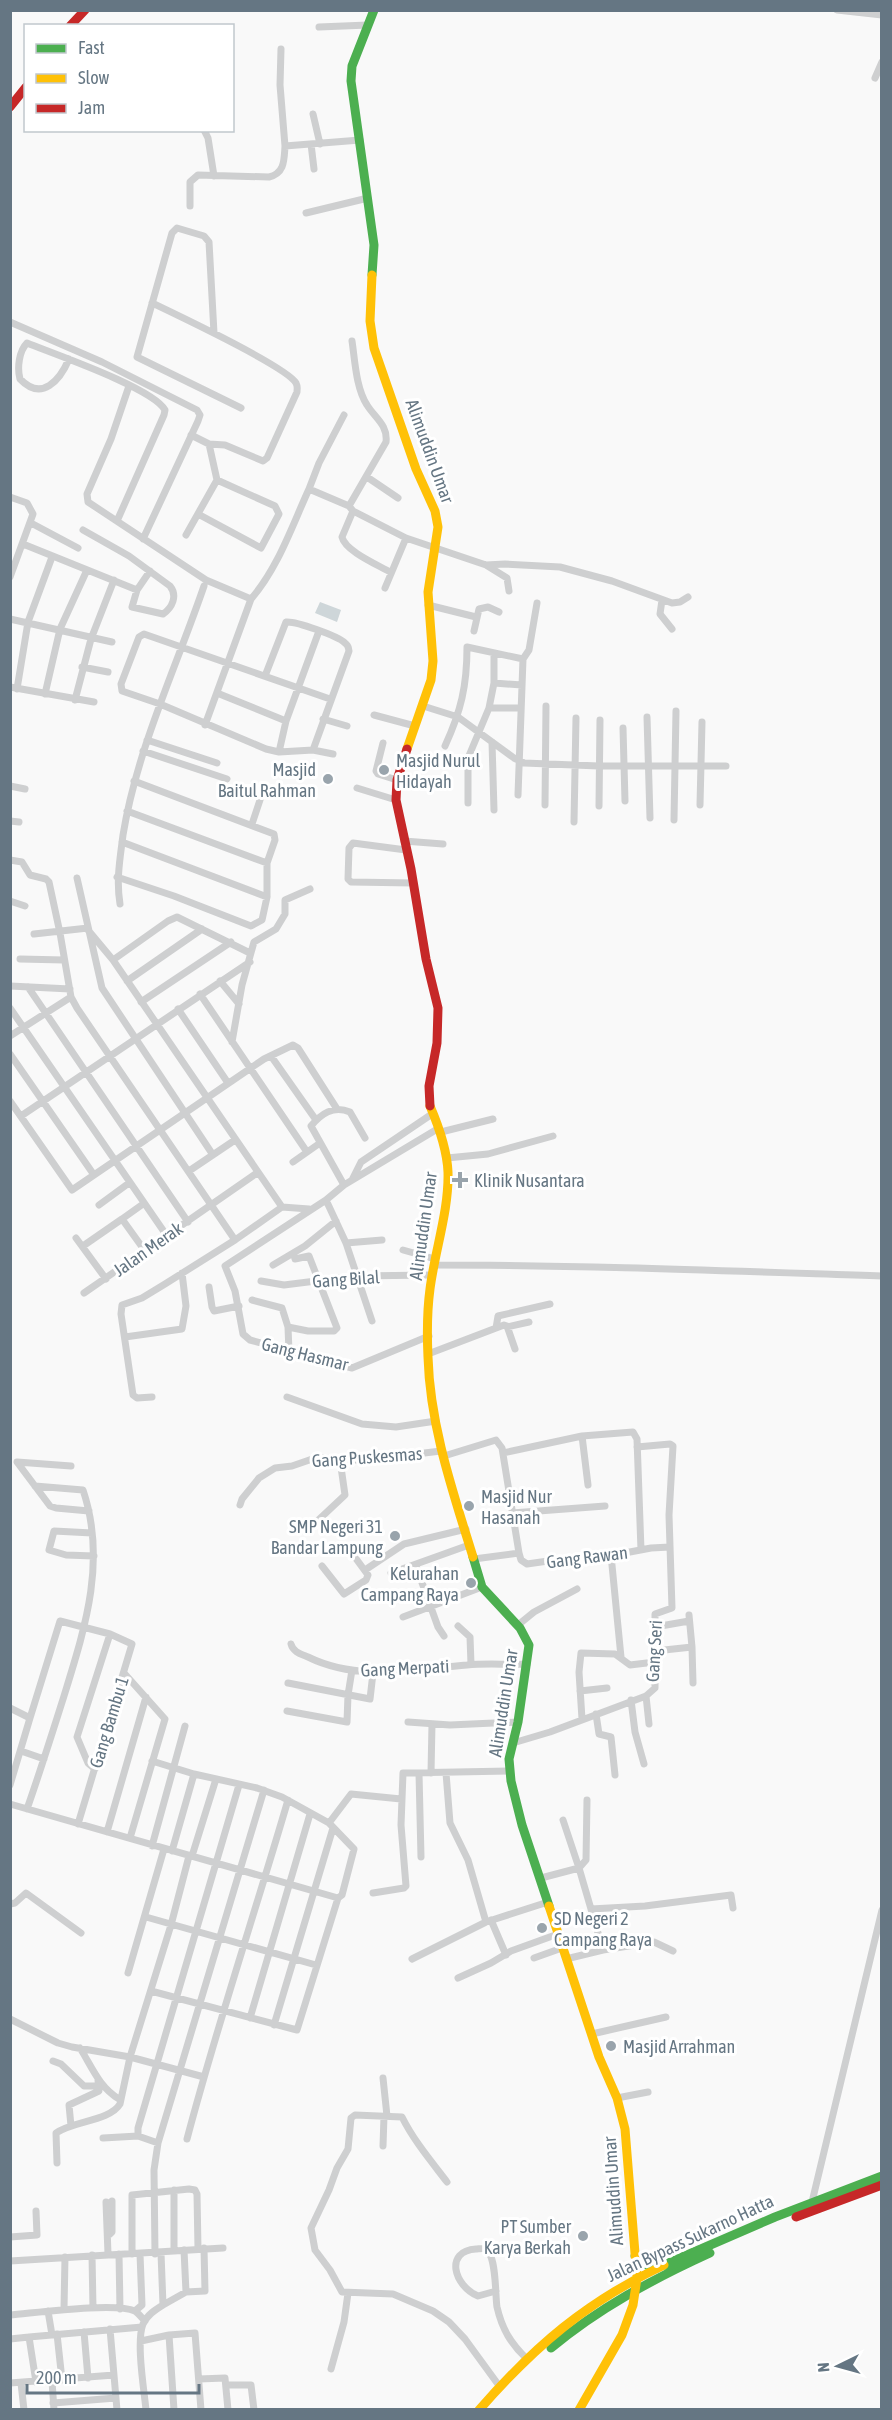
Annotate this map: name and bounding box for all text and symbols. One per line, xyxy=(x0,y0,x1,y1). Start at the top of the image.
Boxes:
legend xyxy=(24,24,234,132)
text: Fast xyxy=(78,37,105,58)
text: Slow xyxy=(78,67,109,88)
text: Jam xyxy=(78,97,105,118)
street label: Alimuddin Umar xyxy=(401,396,459,506)
place label: Masjid Nurul Hidayah xyxy=(396,750,480,792)
place label: Masjid Baitul Rahman xyxy=(218,759,316,801)
marker: Masjid Nurul Hidayah xyxy=(377,763,391,777)
marker: Masjid Baitul Rahman xyxy=(321,772,335,786)
street label: Alimuddin Umar xyxy=(405,1170,441,1281)
place label: Klinik Nusantara xyxy=(474,1170,585,1191)
marker: Klinik Nusantara xyxy=(451,1171,469,1189)
street label: Jalan Merak xyxy=(109,1217,187,1281)
street label: Gang Bilal xyxy=(312,1266,381,1292)
street label: Gang Hasmar xyxy=(259,1333,351,1375)
street label: Gang Puskesmas xyxy=(311,1443,423,1471)
place label: Masjid Nur Hasanah xyxy=(481,1486,552,1528)
marker: Masjid Nur Hasanah xyxy=(462,1499,476,1513)
place label: SMP Negeri 31 Bandar Lampung xyxy=(271,1516,383,1558)
marker: SMP Negeri 31 Bandar Lampung xyxy=(388,1529,402,1543)
street label: Gang Rawan xyxy=(545,1542,629,1572)
place label: Kelurahan Campang Raya xyxy=(361,1563,459,1605)
marker: Kelurahan Campang Raya xyxy=(464,1576,478,1590)
street label: Gang Seri xyxy=(642,1619,666,1683)
street label: Alimuddin Umar xyxy=(484,1647,522,1758)
street label: Gang Merpati xyxy=(360,1655,450,1681)
street label: Gang Bambu 1 xyxy=(85,1674,133,1770)
place label: SD Negeri 2 Campang Raya xyxy=(554,1908,652,1950)
marker: SD Negeri 2 Campang Raya xyxy=(535,1921,549,1935)
place label: Masjid Arrahman xyxy=(623,2036,735,2057)
marker: Masjid Arrahman xyxy=(604,2039,618,2053)
street label: Alimuddin Umar xyxy=(599,2135,627,2246)
street label: Jalan Bypass Sukarno Hatta xyxy=(603,2190,777,2286)
place label: PT Sumber Karya Berkah xyxy=(484,2216,572,2258)
marker: PT Sumber Karya Berkah xyxy=(576,2229,590,2243)
north arrow xyxy=(808,2336,868,2396)
scale bar xyxy=(27,2357,200,2395)
text: N xyxy=(814,2362,832,2373)
text: 200 m xyxy=(36,2367,77,2388)

